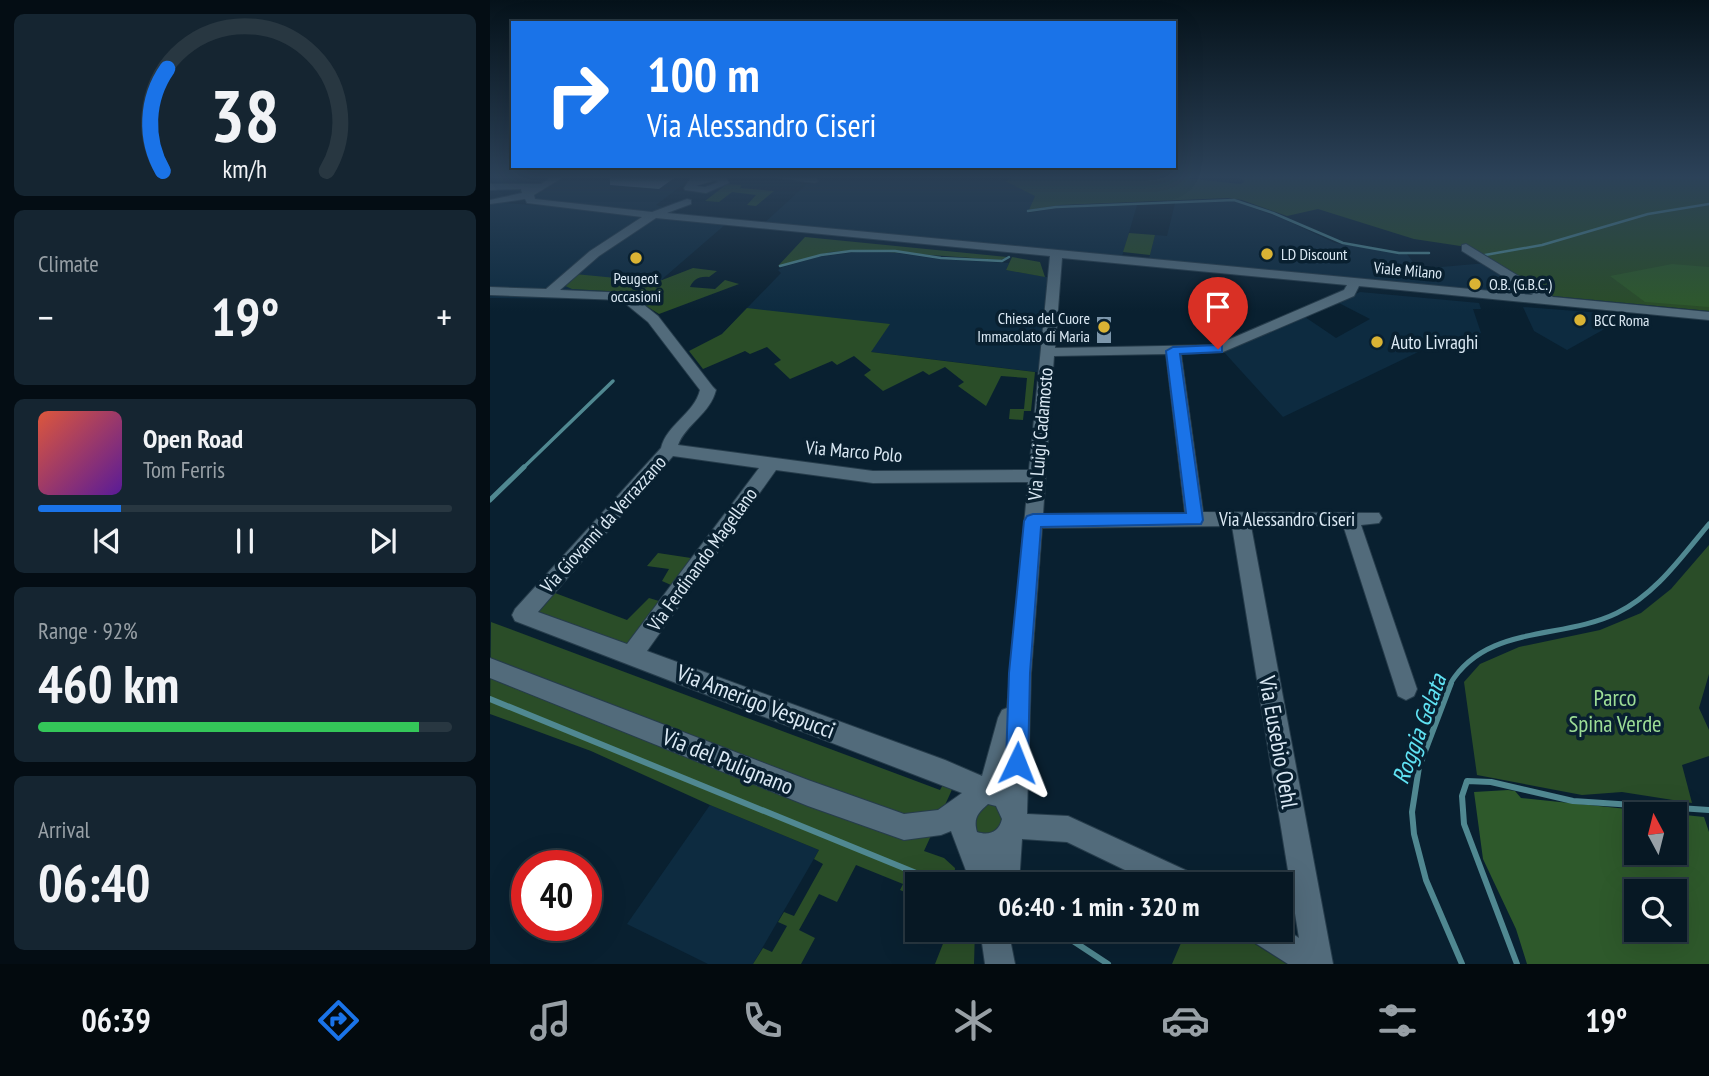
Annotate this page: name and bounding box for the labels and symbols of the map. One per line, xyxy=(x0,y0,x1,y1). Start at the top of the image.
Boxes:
place label: LD Discount xyxy=(1281,244,1348,264)
marker: LD Discount xyxy=(1259,246,1275,262)
marker: Peugeot occasioni xyxy=(628,250,644,266)
street label: Viale Milano xyxy=(1372,257,1443,283)
place label: Peugeot occasioni xyxy=(611,268,661,306)
place label: O.B. (G.B.C.) xyxy=(1489,274,1552,294)
marker: O.B. (G.B.C.) xyxy=(1467,276,1483,292)
pin xyxy=(1188,277,1248,349)
place label: Chiesa del Cuore Immacolato di Maria xyxy=(977,308,1090,346)
place label: BCC Roma xyxy=(1594,310,1650,330)
marker: BCC Roma xyxy=(1572,312,1588,328)
marker: Chiesa del Cuore Immacolato di Maria xyxy=(1096,319,1112,335)
place label: Auto Livraghi xyxy=(1391,330,1478,354)
marker: Auto Livraghi xyxy=(1369,334,1385,350)
street label: Via Luigi Cadamosto xyxy=(1022,367,1058,502)
street label: Via Marco Polo xyxy=(804,435,903,467)
street label: Via Giovanni da Verrazzano xyxy=(534,450,671,598)
street label: Via Ferdinando Magellano xyxy=(641,483,762,636)
street label: Via Alessandro Ciseri xyxy=(1218,507,1355,531)
street label: Via Amerigo Vespucci xyxy=(672,657,839,745)
water label: Roggia Gelata xyxy=(1385,668,1454,788)
street label: Via Eusebio Oehl xyxy=(1253,672,1305,811)
park label: Parco Spina Verde xyxy=(1568,683,1662,738)
street label: Via del Pulignano xyxy=(657,721,798,800)
position arrow xyxy=(980,726,1054,800)
north arrow xyxy=(1624,802,1687,864)
speed limit sign: 40 xyxy=(511,850,602,941)

